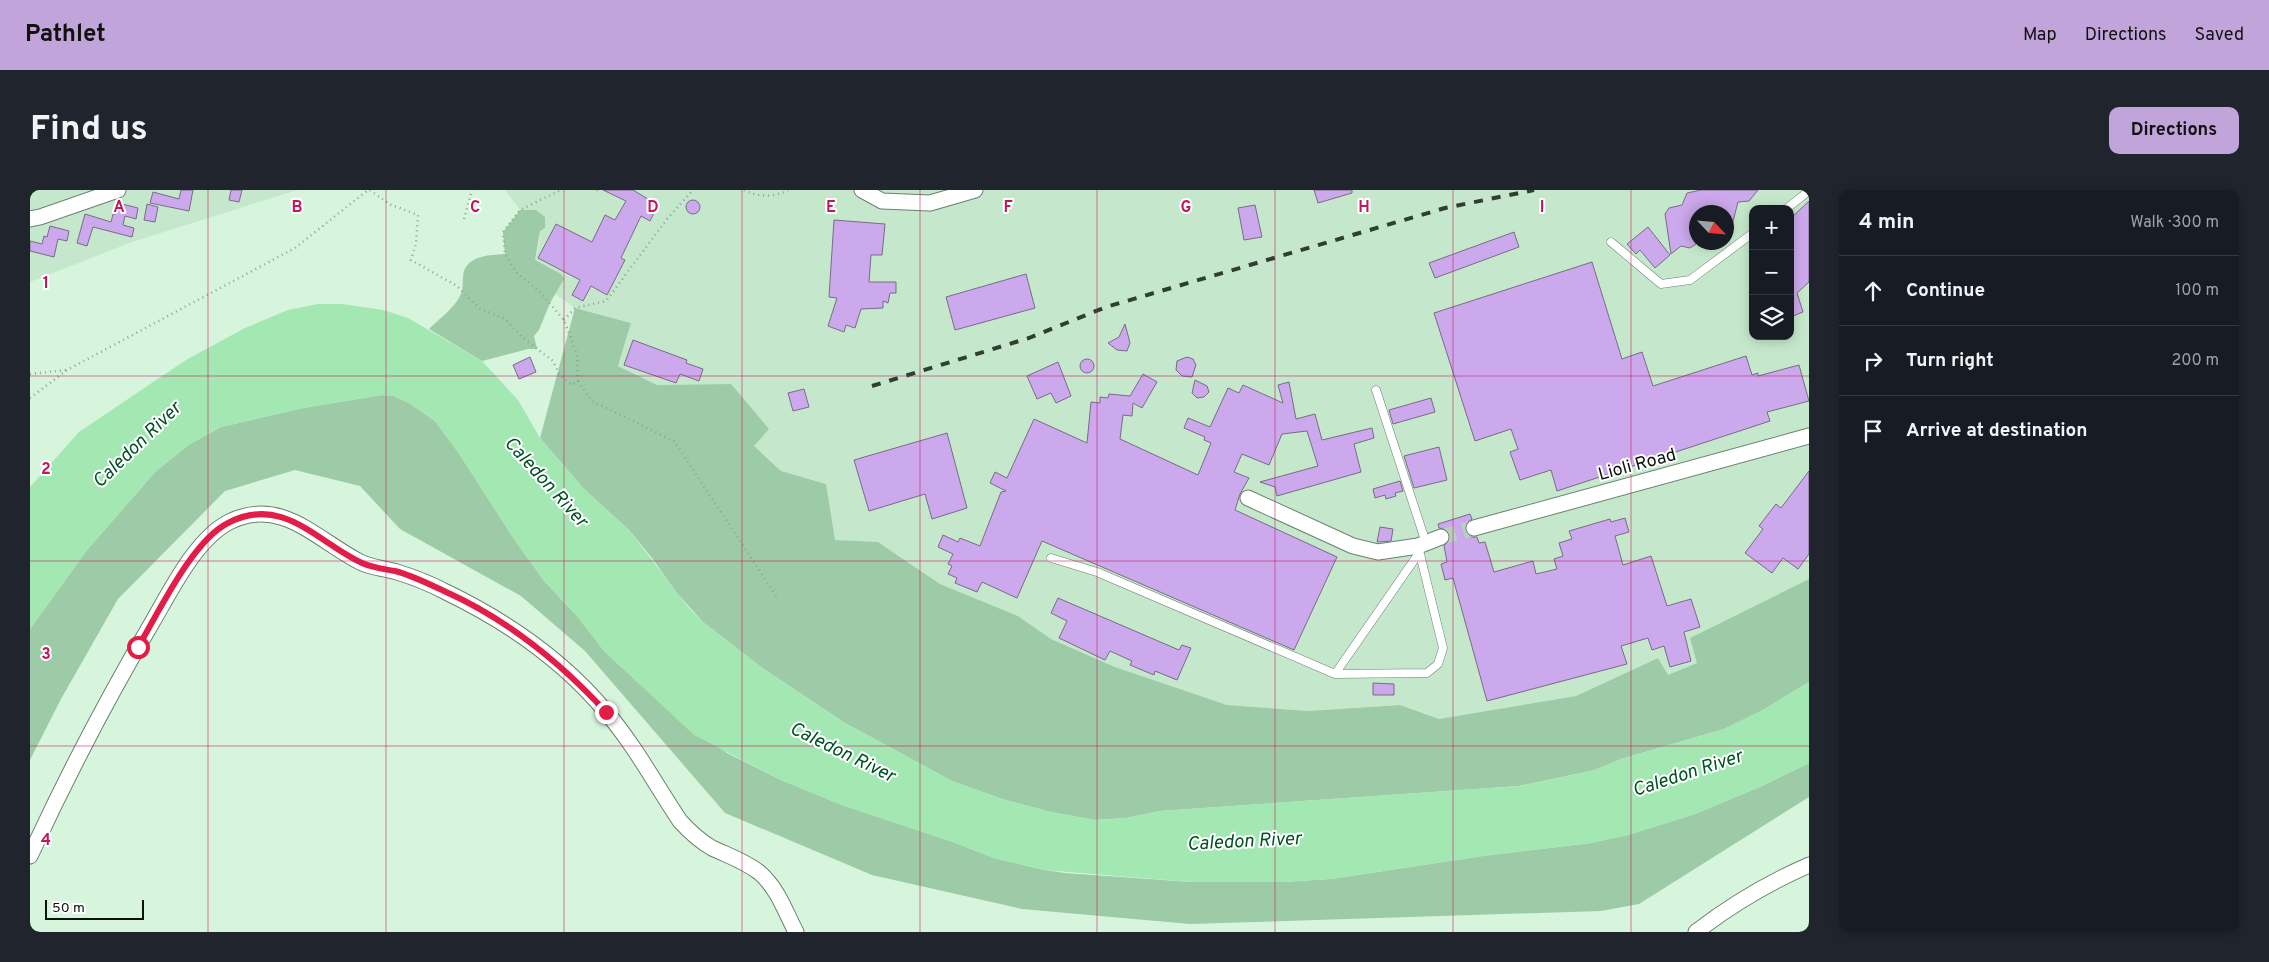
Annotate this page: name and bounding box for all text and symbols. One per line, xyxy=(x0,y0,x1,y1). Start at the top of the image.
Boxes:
text: Pathlet xyxy=(25,20,106,50)
text: Map xyxy=(2023,24,2057,47)
text: Directions xyxy=(2085,24,2167,47)
text: Saved xyxy=(2195,24,2244,47)
button: Directions xyxy=(2109,107,2239,154)
text: Find us xyxy=(30,108,148,152)
text: A xyxy=(113,198,125,218)
text: B xyxy=(291,198,303,218)
text: C xyxy=(470,198,480,218)
text: D xyxy=(647,198,659,218)
text: E xyxy=(826,198,836,218)
text: F xyxy=(1003,198,1013,218)
text: G xyxy=(1181,198,1191,218)
text: H xyxy=(1358,198,1370,218)
text: I xyxy=(1540,198,1544,218)
north arrow xyxy=(1689,205,1734,250)
map controls xyxy=(1749,205,1794,340)
button: + xyxy=(1749,205,1794,250)
text: 4 min xyxy=(1859,209,1915,236)
text: Walk · 300 m xyxy=(2130,213,2219,233)
button: − xyxy=(1749,250,1794,295)
text: 1 xyxy=(43,274,49,294)
icon: ahead xyxy=(1859,277,1887,305)
text: Continue xyxy=(1906,279,1985,303)
text: 100 m xyxy=(2175,281,2219,301)
button: layers xyxy=(1749,295,1794,340)
icon: right xyxy=(1859,347,1887,375)
text: Turn right xyxy=(1906,349,1994,373)
text: 200 m xyxy=(2171,351,2219,371)
water label: Caledon River xyxy=(88,396,188,494)
icon: arrive xyxy=(1859,417,1887,445)
text: Arrive at destination xyxy=(1906,419,2087,443)
water label: Caledon River xyxy=(498,432,594,534)
street label: Lioli Road xyxy=(1596,444,1679,487)
text: 2 xyxy=(41,460,51,480)
route start xyxy=(127,636,150,659)
text: 3 xyxy=(41,645,51,665)
route end xyxy=(595,701,618,724)
water label: Caledon River xyxy=(785,717,900,789)
water label: Caledon River xyxy=(1630,744,1747,803)
water label: Caledon River xyxy=(1186,827,1304,857)
text: 4 xyxy=(41,831,51,851)
scale bar xyxy=(45,897,144,920)
text: 50 m xyxy=(52,900,85,917)

